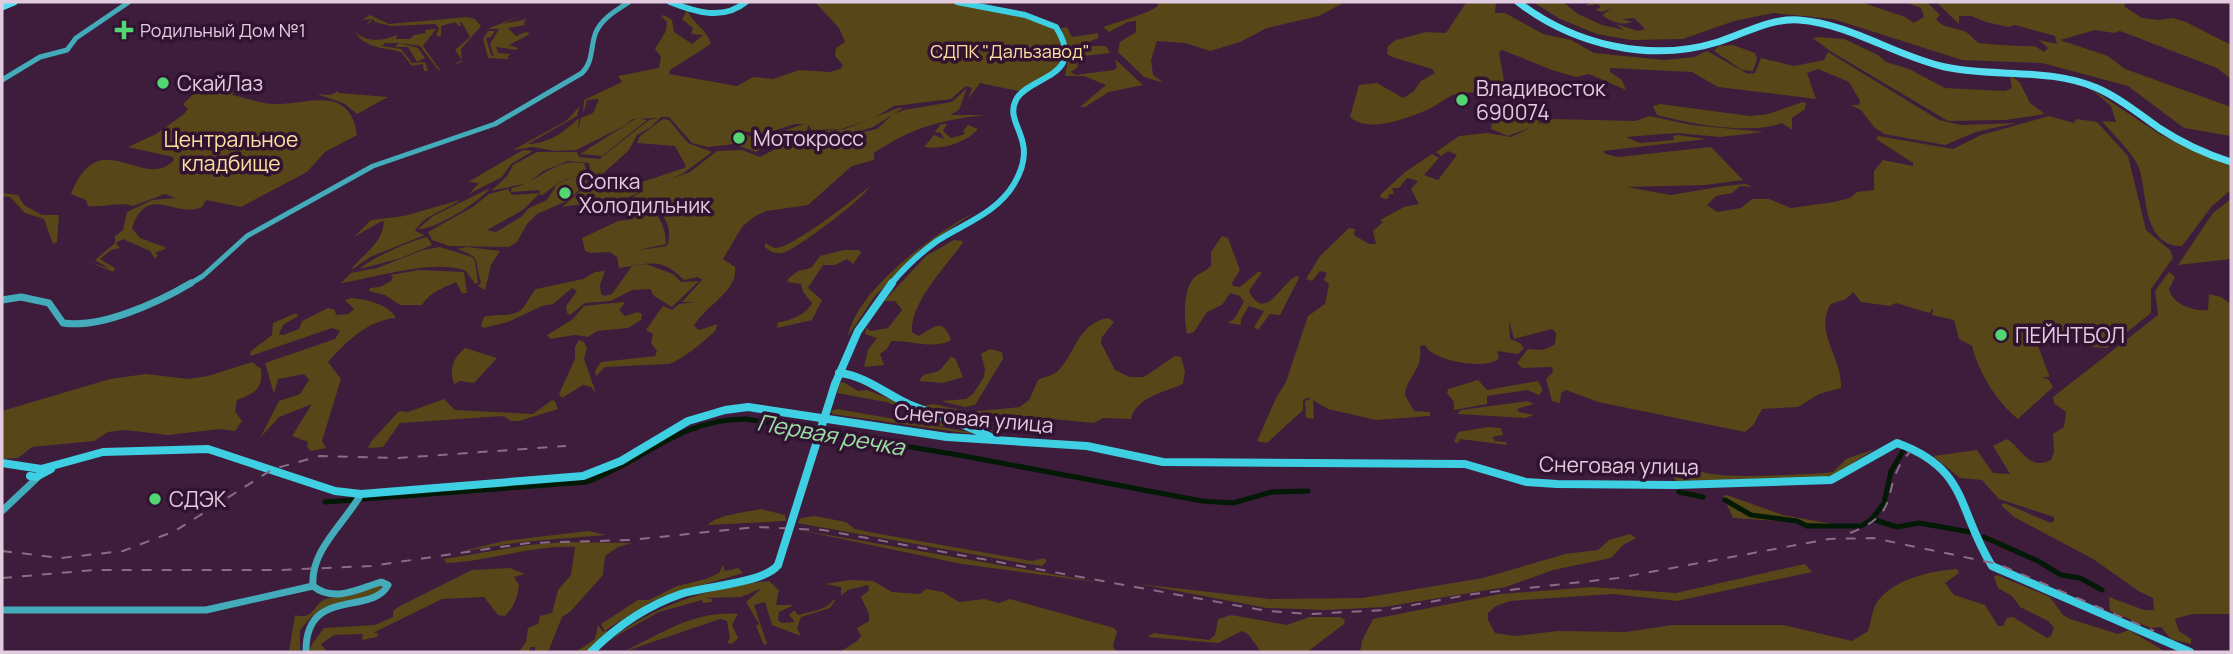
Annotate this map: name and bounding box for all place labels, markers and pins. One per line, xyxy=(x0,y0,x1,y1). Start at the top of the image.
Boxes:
place label: Родильный Дом №1 xyxy=(140,18,306,42)
marker: Родильный Дом №1 xyxy=(114,20,134,40)
place label: СкайЛаз xyxy=(177,69,263,97)
place label: Владивосток 690074 xyxy=(1476,74,1606,126)
marker: СкайЛаз xyxy=(155,75,171,91)
marker: Владивосток 690074 xyxy=(1454,92,1470,108)
place label: Мотокросс xyxy=(753,124,864,152)
marker: Мотокросс xyxy=(731,130,747,146)
place label: Сопка Холодильник xyxy=(579,167,711,219)
marker: Сопка Холодильник xyxy=(557,185,573,201)
place label: ПЕЙНТБОЛ xyxy=(2015,321,2125,349)
marker: ПЕЙНТБОЛ xyxy=(1993,327,2009,343)
place label: СДЭК xyxy=(169,485,227,513)
marker: СДЭК xyxy=(147,491,163,507)

